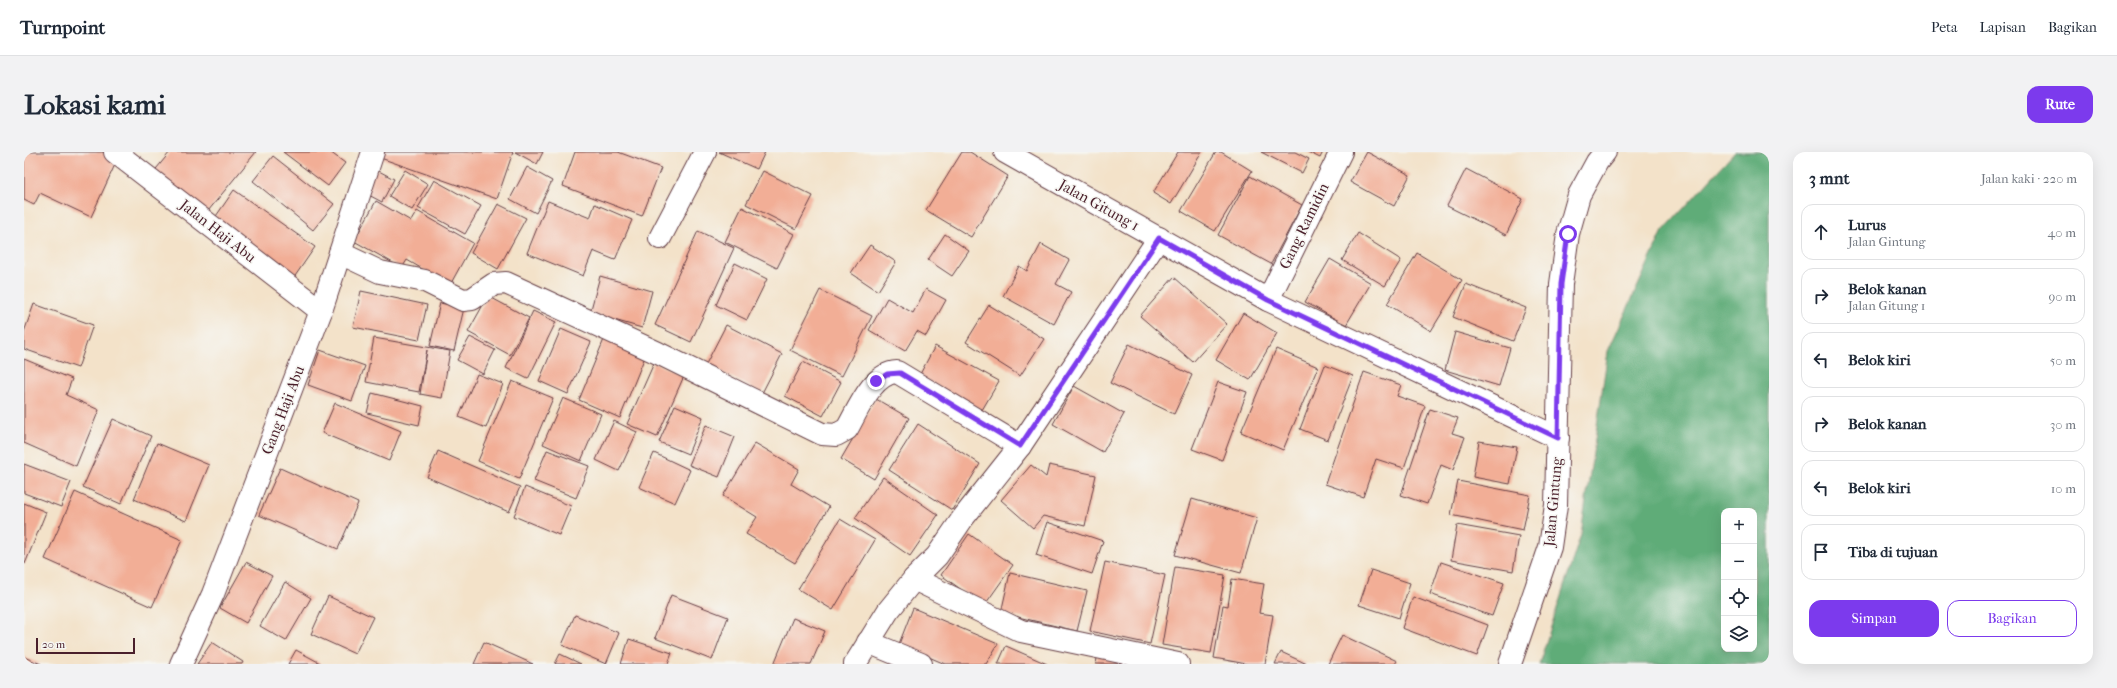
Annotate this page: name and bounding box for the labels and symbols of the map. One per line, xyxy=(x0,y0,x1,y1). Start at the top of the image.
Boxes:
street label: Jalan Gitung 1 xyxy=(1055,175,1142,235)
street label: Gang Ramidin xyxy=(1275,180,1333,272)
street label: Jalan Haji Abu xyxy=(176,195,260,267)
route start xyxy=(1559,225,1577,243)
street label: Gang Haji Abu xyxy=(258,363,308,457)
route end xyxy=(867,372,885,390)
street label: Jalan Gintung xyxy=(1540,456,1566,548)
scale bar xyxy=(36,636,135,655)

